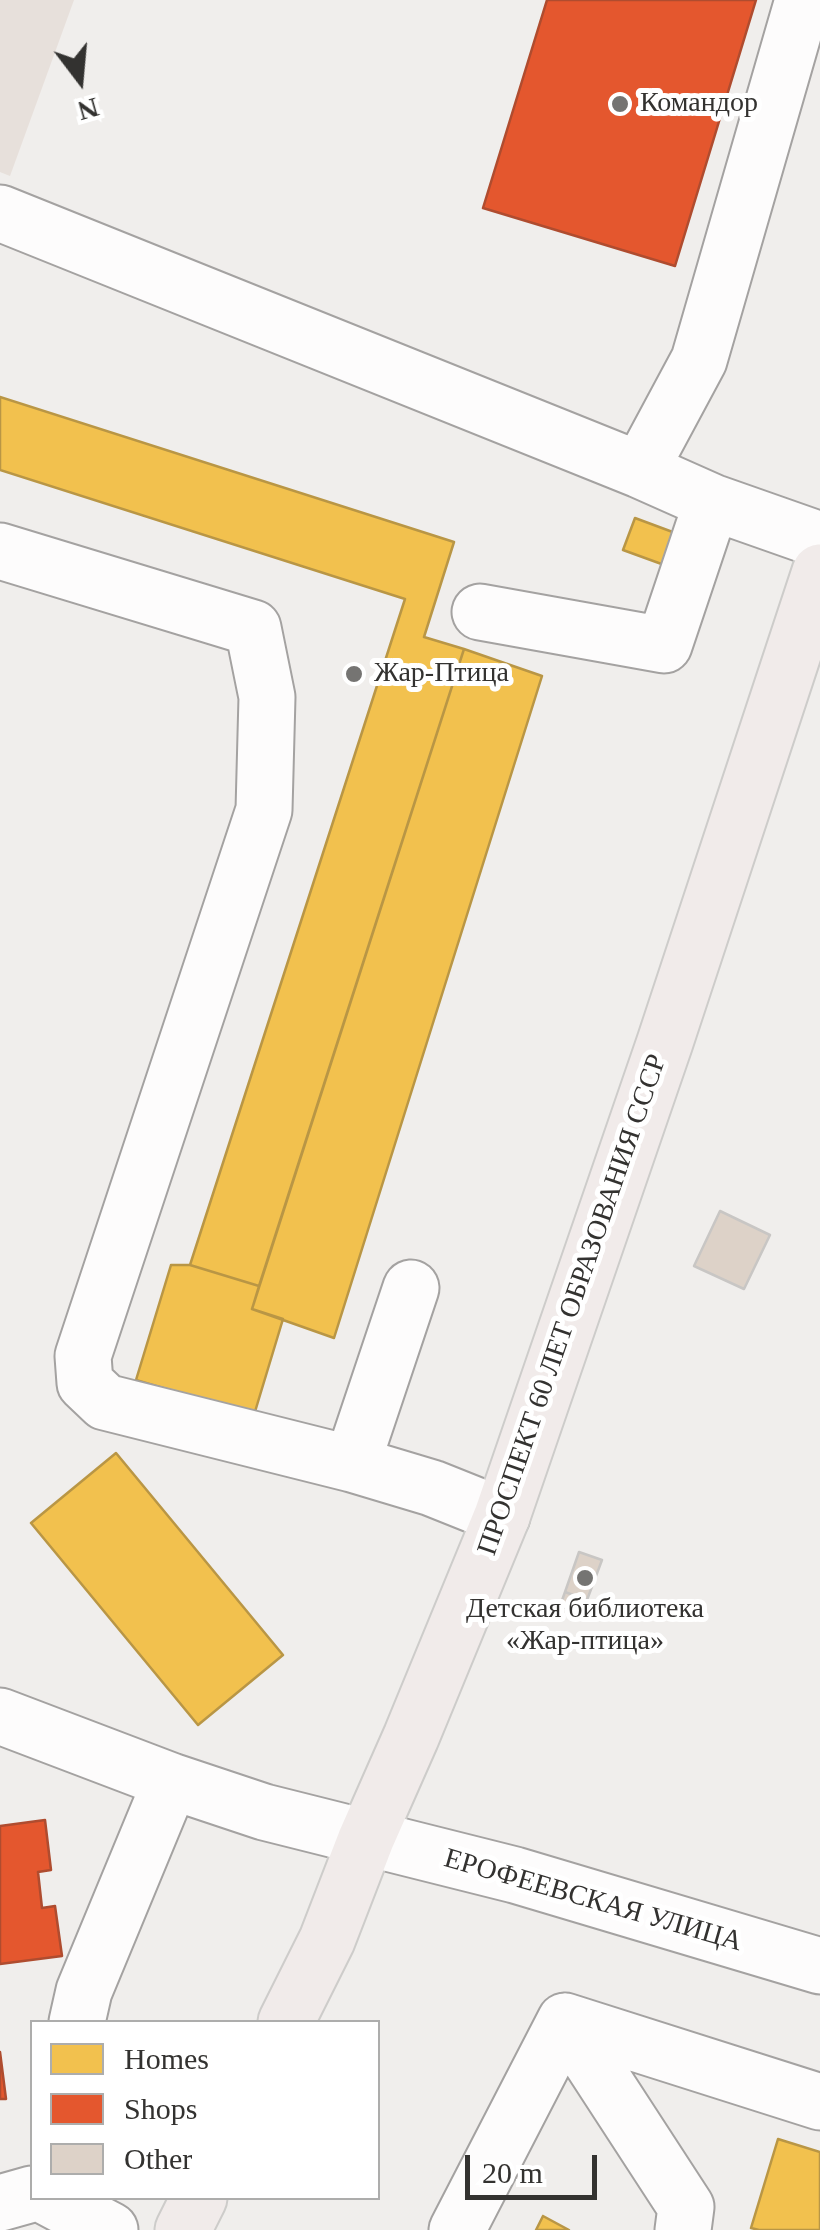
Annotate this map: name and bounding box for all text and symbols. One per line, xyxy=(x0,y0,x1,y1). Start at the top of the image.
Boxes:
north arrow xyxy=(30,30,130,130)
place label: Командор xyxy=(640,87,758,121)
text: N xyxy=(74,92,102,127)
marker: Командор xyxy=(609,93,631,115)
place label: Жар-Птица xyxy=(374,657,509,691)
marker: Жар-Птица xyxy=(343,663,365,685)
street label: ПРОСПЕКТ 60 ЛЕТ ОБРАЗОВАНИЯ СССР xyxy=(471,1050,675,1560)
marker: Детская библиотека «Жар-птица» xyxy=(574,1567,596,1589)
place label: Детская библиотека «Жар-птица» xyxy=(466,1593,704,1659)
street label: ЕРОФЕЕВСКАЯ УЛИЦА xyxy=(440,1842,746,1960)
legend xyxy=(30,2020,380,2200)
text: Homes xyxy=(124,2042,209,2075)
text: Shops xyxy=(124,2092,197,2125)
scale bar xyxy=(470,2135,602,2197)
text: Other xyxy=(124,2142,192,2175)
text: 20 m xyxy=(482,2156,543,2189)

